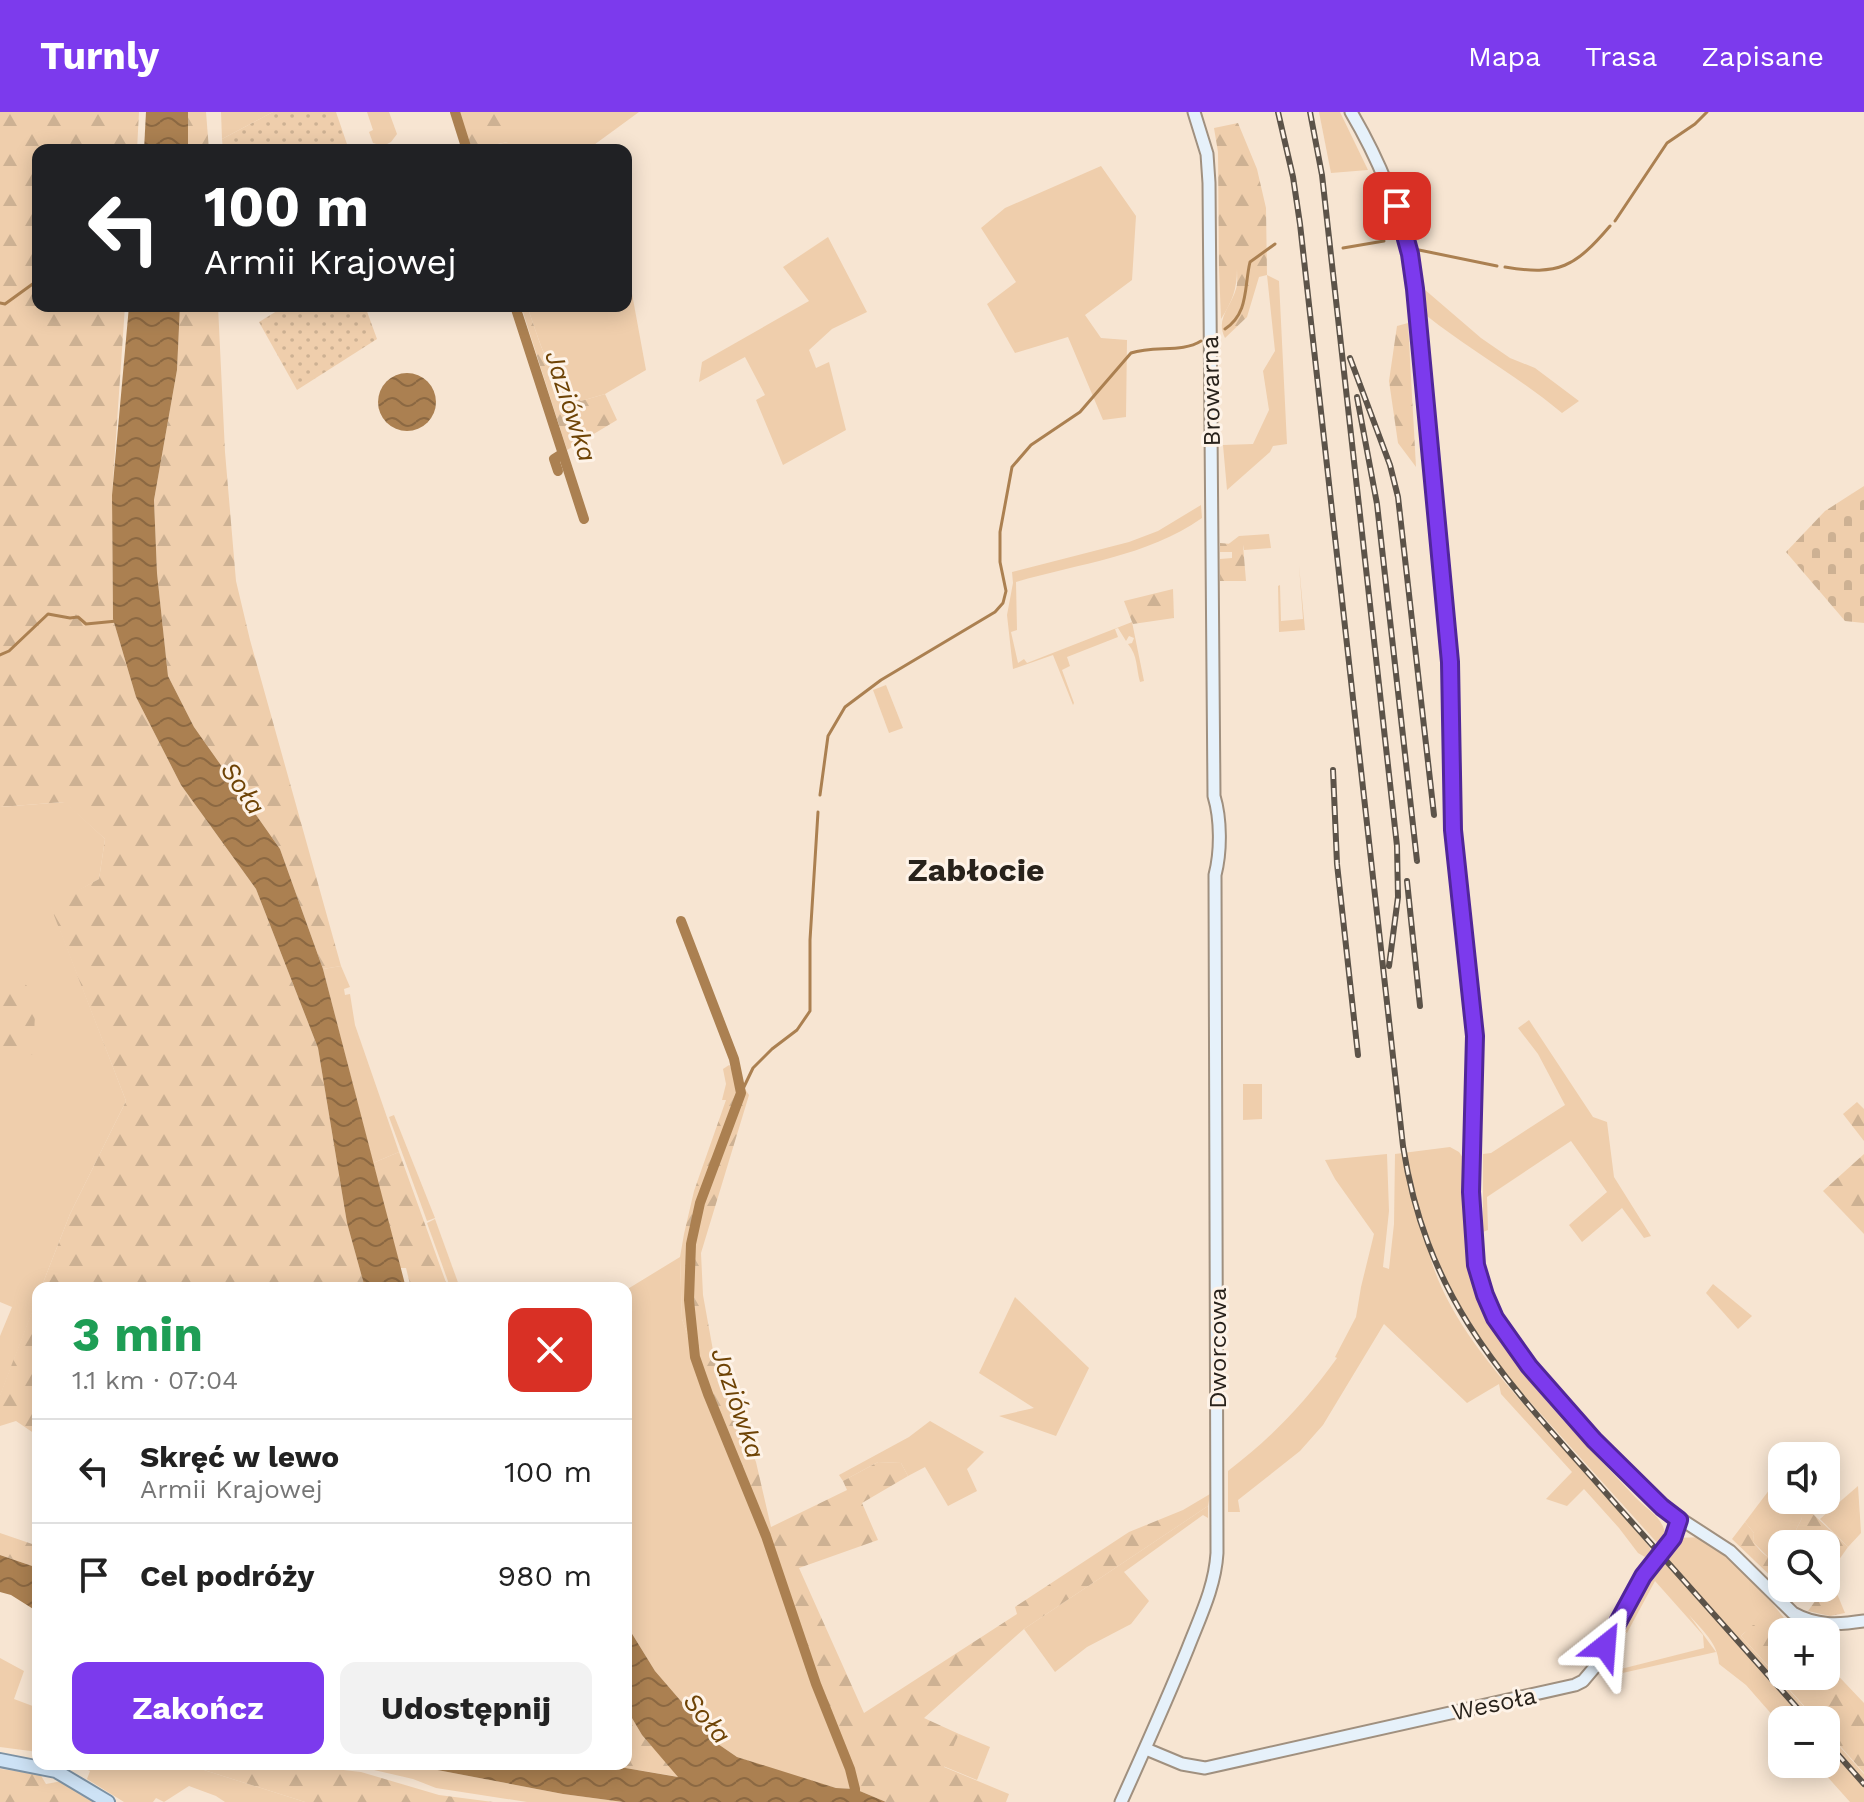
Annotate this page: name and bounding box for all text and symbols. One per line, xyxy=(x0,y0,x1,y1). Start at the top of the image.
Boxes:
text: Turnly xyxy=(40,34,159,78)
text: Mapa xyxy=(1468,40,1541,73)
text: Trasa xyxy=(1585,40,1657,73)
text: Zapisane xyxy=(1701,40,1824,73)
pin xyxy=(1363,172,1431,240)
text: 100 m xyxy=(204,174,369,240)
icon: left xyxy=(72,176,176,280)
icon: arrive xyxy=(1375,184,1419,228)
text: Armii Krajowej xyxy=(204,241,457,283)
street label: Browarna xyxy=(1196,335,1226,447)
water label: Jaziówka xyxy=(539,347,603,465)
water label: Soła xyxy=(215,756,271,820)
district label: Zabłocie xyxy=(907,851,1045,889)
street label: Dworcowa xyxy=(1204,1287,1232,1409)
text: 3 min xyxy=(72,1306,203,1363)
button: close xyxy=(508,1308,592,1392)
water label: Jaziówka xyxy=(705,1344,771,1462)
text: 1.1 km · 07:04 xyxy=(72,1365,238,1395)
text: Skręć w lewo xyxy=(140,1439,339,1474)
map controls xyxy=(1768,1442,1840,1778)
button: sound xyxy=(1768,1442,1840,1514)
icon: left xyxy=(72,1449,116,1493)
text: 100 m xyxy=(504,1454,592,1489)
text: Armii Krajowej xyxy=(140,1474,323,1504)
button: search xyxy=(1768,1530,1840,1602)
icon: arrive xyxy=(72,1553,116,1597)
text: Cel podróży xyxy=(140,1558,314,1593)
text: 980 m xyxy=(498,1558,592,1593)
position arrow xyxy=(1563,1604,1647,1688)
button: + xyxy=(1768,1618,1840,1690)
button: Zakończ xyxy=(72,1662,324,1754)
button: Udostępnij xyxy=(340,1662,592,1754)
street label: Wesoła xyxy=(1449,1681,1539,1727)
water label: Soła xyxy=(677,1686,737,1750)
button: − xyxy=(1768,1706,1840,1778)

